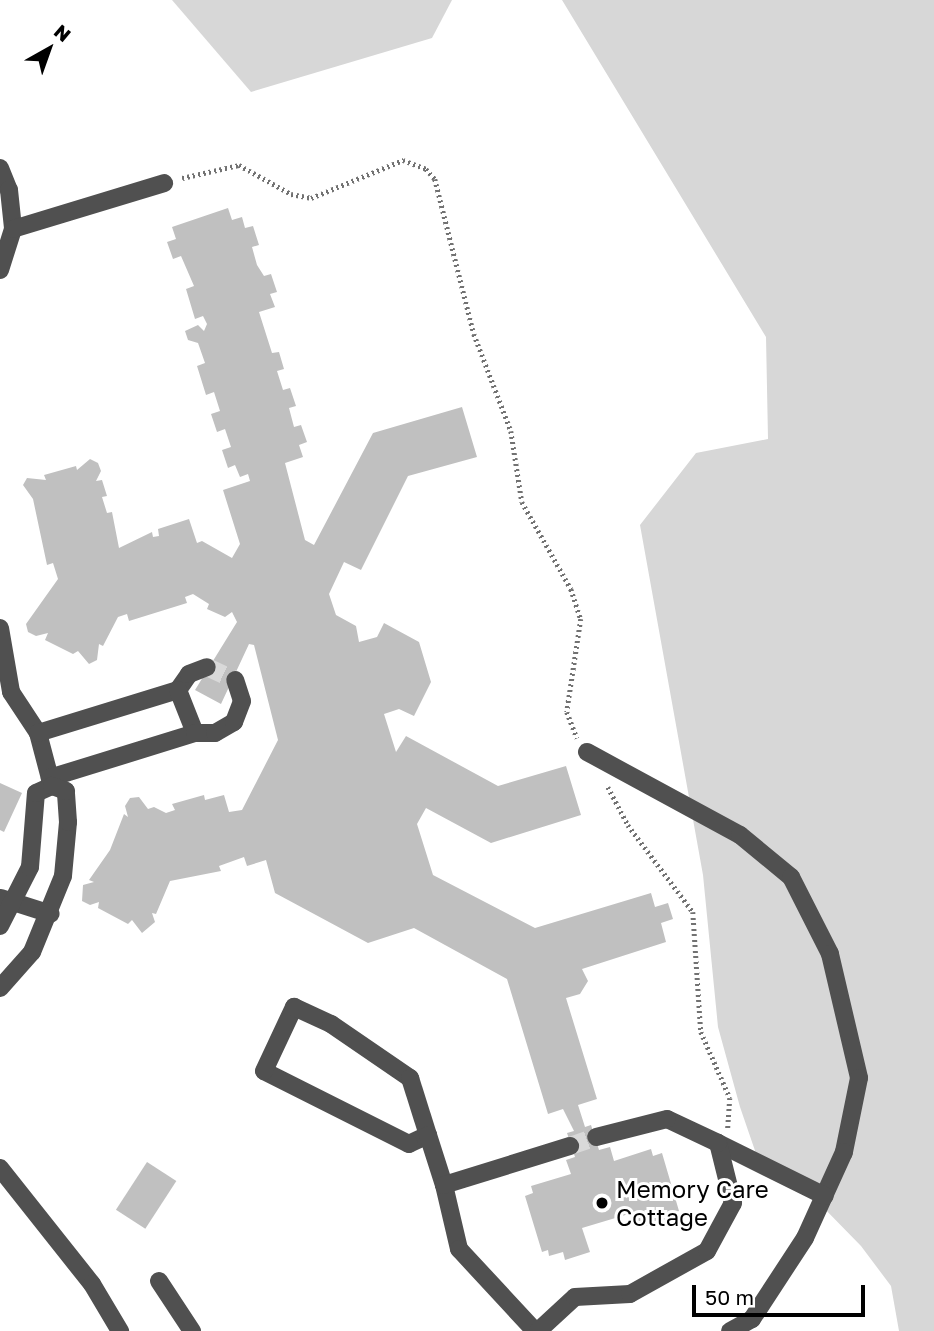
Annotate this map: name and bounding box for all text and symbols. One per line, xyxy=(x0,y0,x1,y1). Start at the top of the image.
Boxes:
north arrow xyxy=(14,14,84,84)
text: N xyxy=(50,19,76,46)
place label: Memory Care Cottage xyxy=(616,1175,769,1231)
marker: Memory Care Cottage xyxy=(594,1195,610,1211)
scale bar xyxy=(696,1272,869,1316)
text: 50 m xyxy=(705,1284,754,1310)

